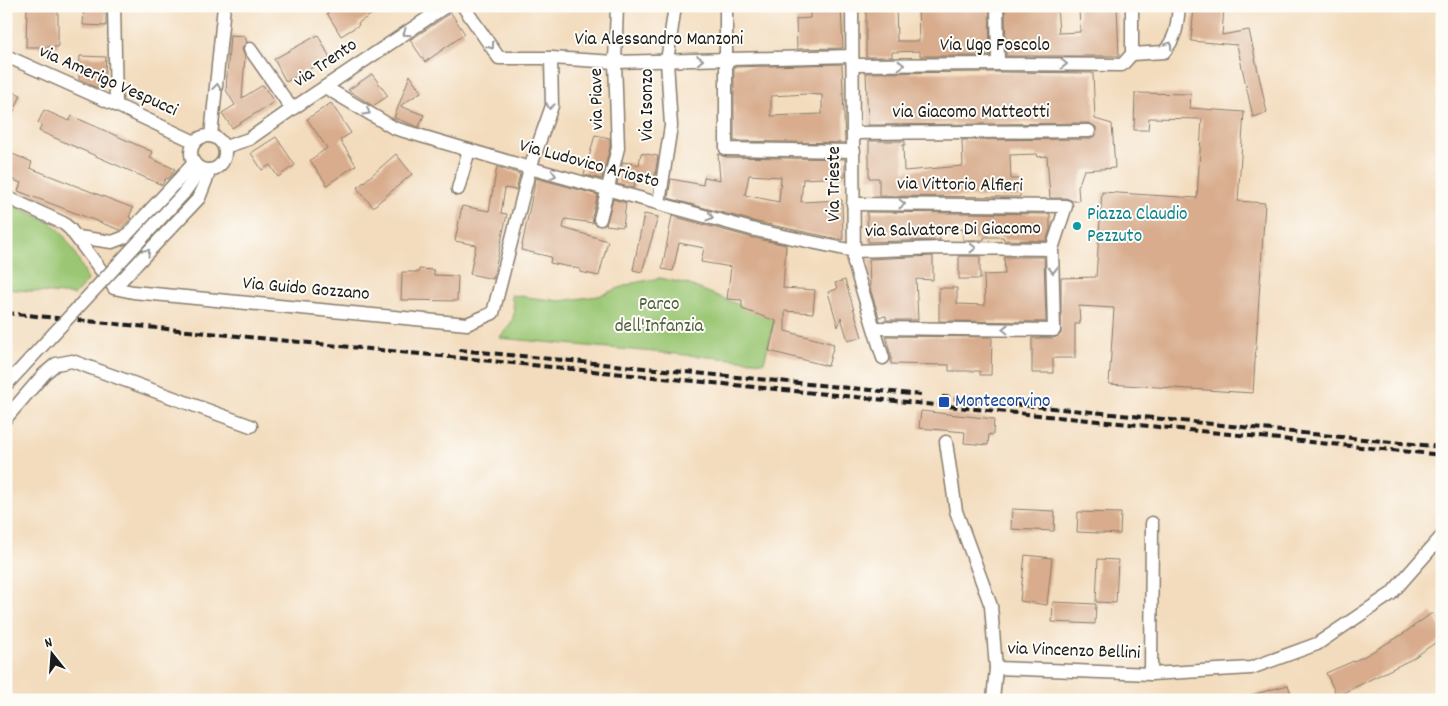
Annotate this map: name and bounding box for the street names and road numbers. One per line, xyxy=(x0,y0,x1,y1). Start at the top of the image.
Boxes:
street label: Via Alessandro Manzoni xyxy=(575,27,744,54)
street label: via Trento xyxy=(289,33,363,95)
street label: Via Ugo Foscolo xyxy=(940,33,1050,60)
street label: via Amerigo Vespucci xyxy=(34,39,182,125)
street label: via Piave xyxy=(584,68,612,130)
street label: Via Isonzo xyxy=(635,69,662,141)
street label: via Giacomo Matteotti xyxy=(893,100,1050,127)
street label: Via Ludovico Ariosto xyxy=(516,133,662,197)
street label: Via Trieste xyxy=(822,146,849,222)
street label: via Vittorio Alfieri xyxy=(897,171,1024,201)
street label: via Salvatore Di Giacomo xyxy=(865,216,1041,246)
street label: Via Guido Gozzano xyxy=(241,271,371,309)
street label: via Vincenzo Bellini xyxy=(1007,636,1141,668)

